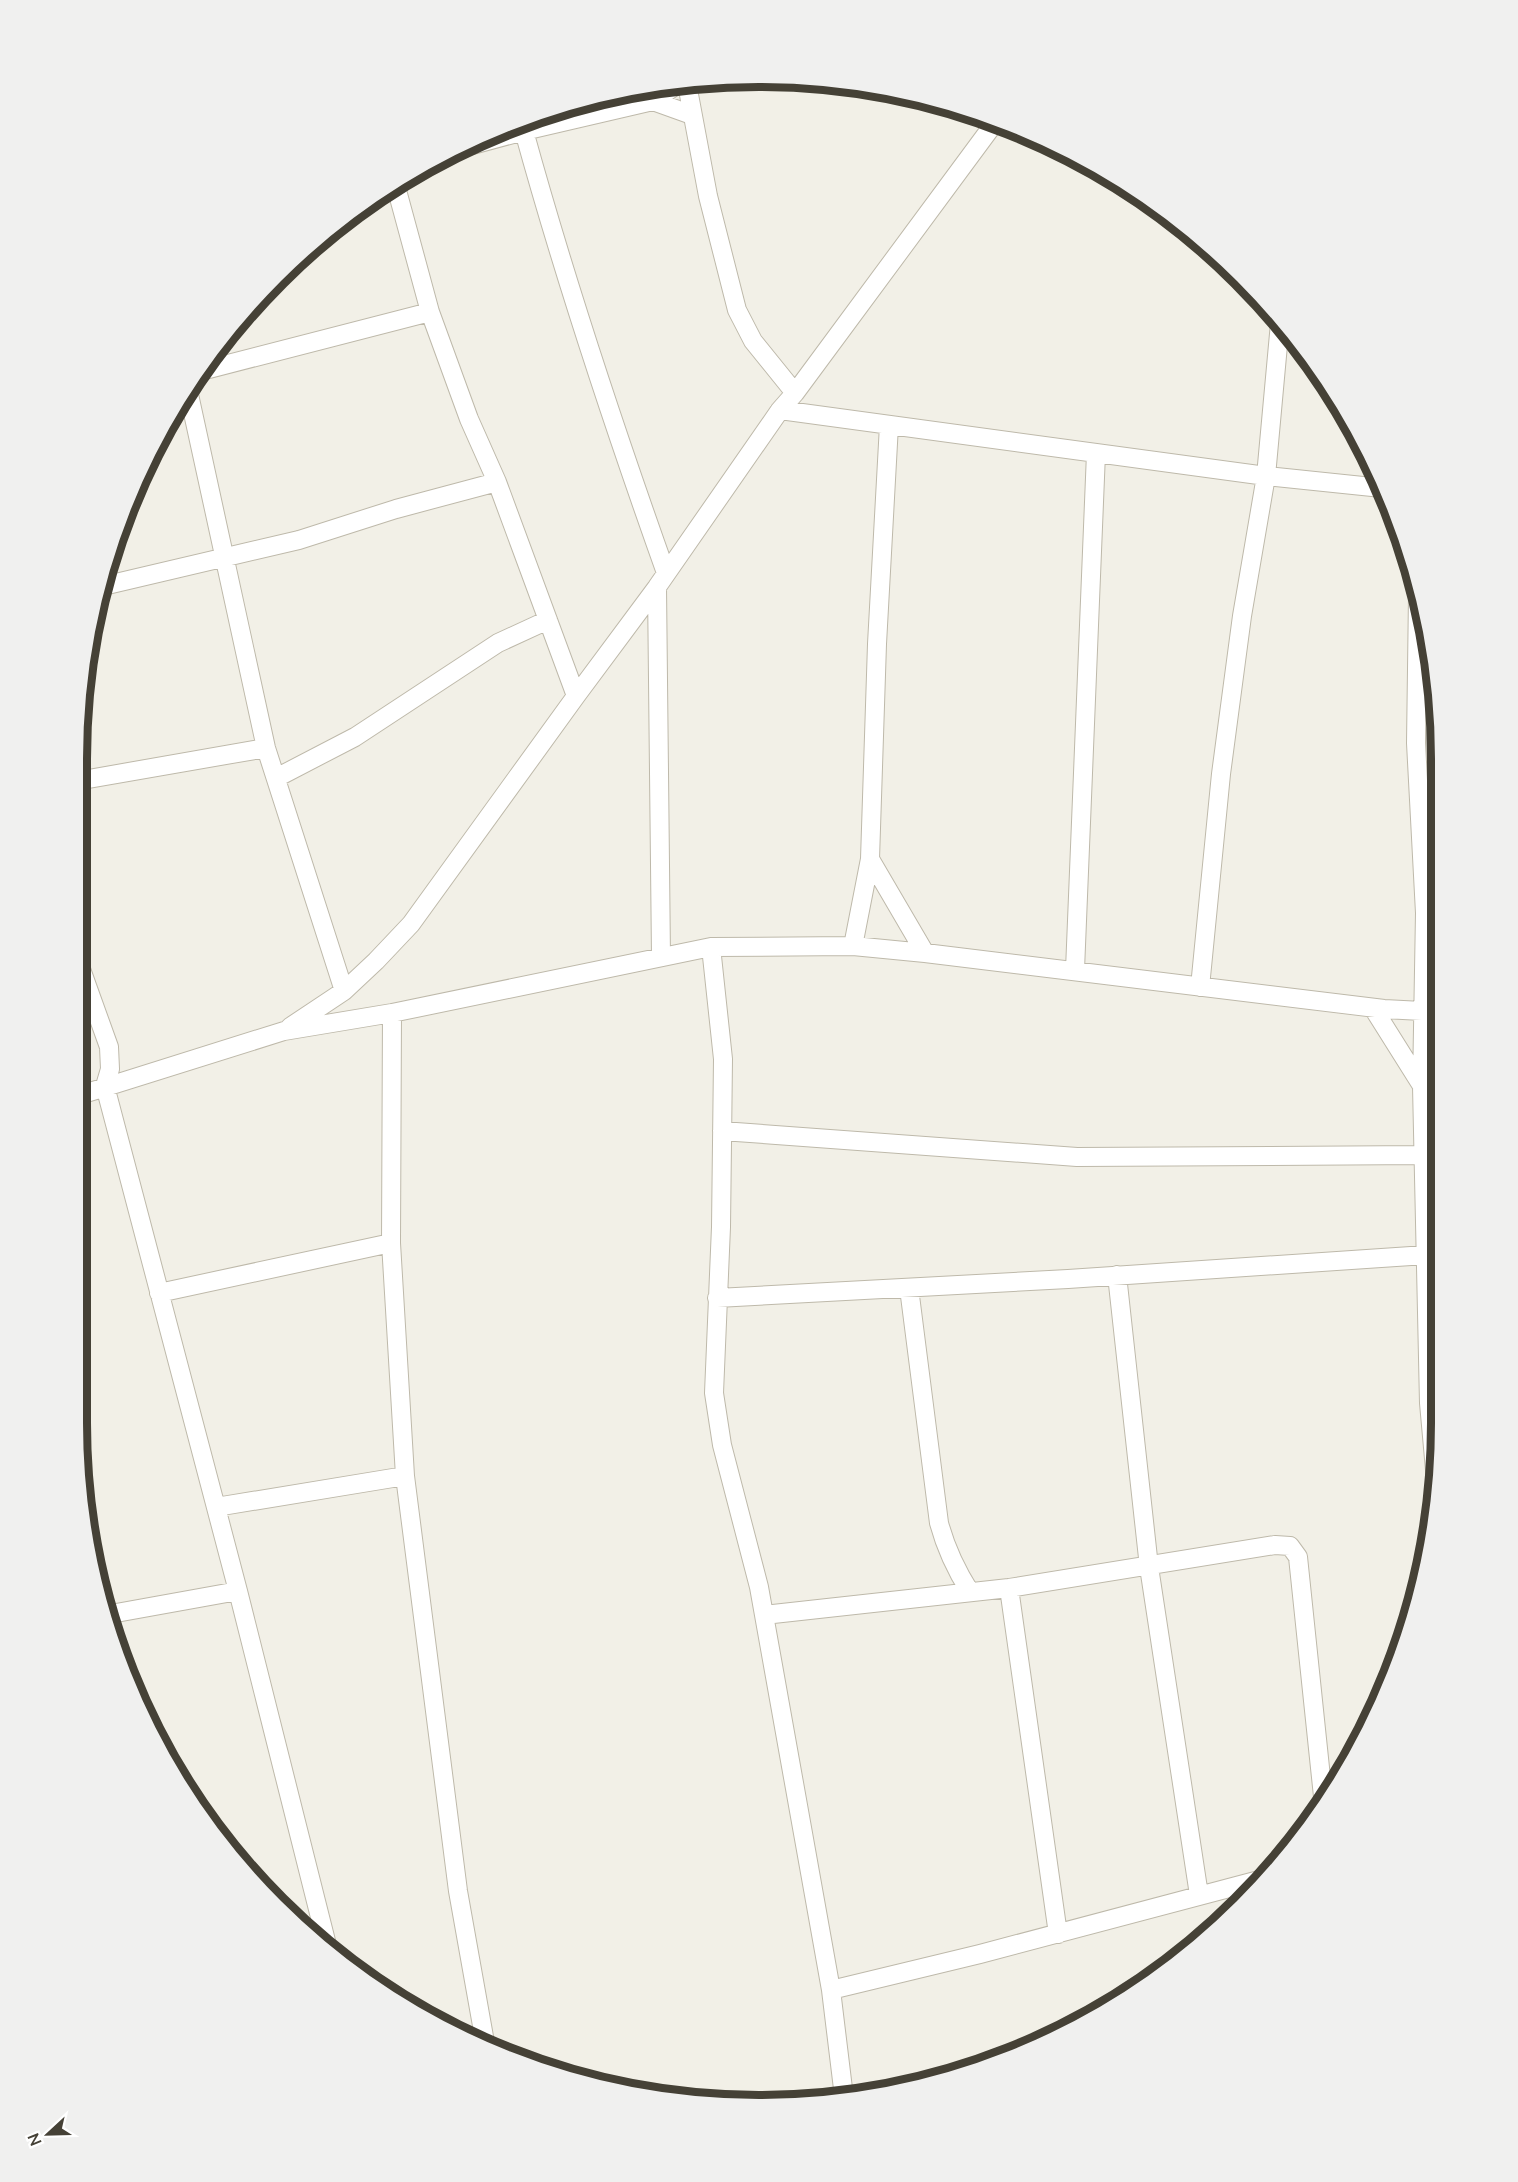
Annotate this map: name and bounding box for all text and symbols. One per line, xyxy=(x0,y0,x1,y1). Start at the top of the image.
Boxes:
north arrow xyxy=(18,2104,78,2164)
text: N xyxy=(23,2130,47,2149)

